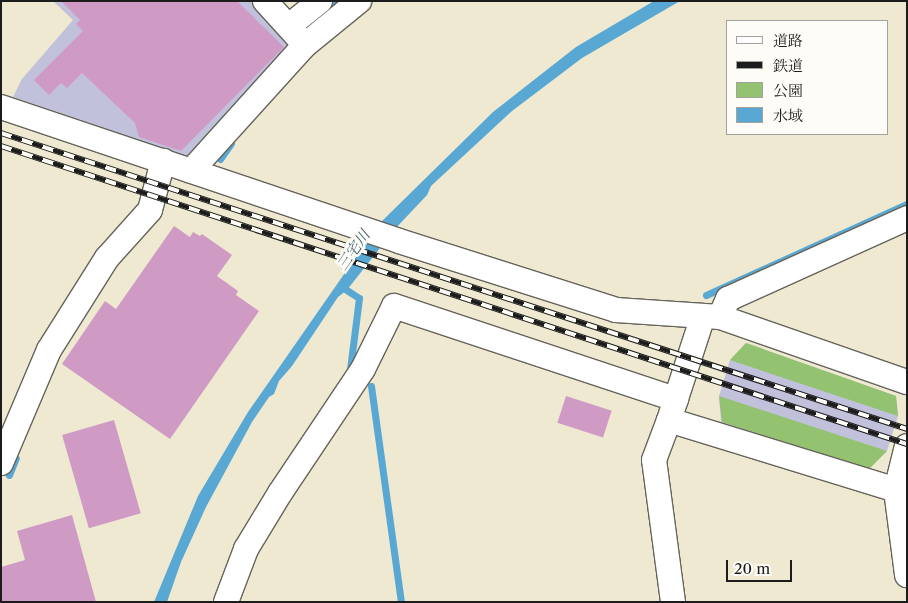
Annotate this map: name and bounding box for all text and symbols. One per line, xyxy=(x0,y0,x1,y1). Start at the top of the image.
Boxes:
legend xyxy=(726,20,888,135)
text: 道路 xyxy=(773,31,803,50)
text: 鉄道 xyxy=(773,56,803,75)
text: 公園 xyxy=(773,81,803,100)
text: 水域 xyxy=(773,106,803,125)
water label: 三宅川 xyxy=(333,226,373,274)
scale bar xyxy=(728,550,794,582)
text: 20 m xyxy=(734,559,770,578)

